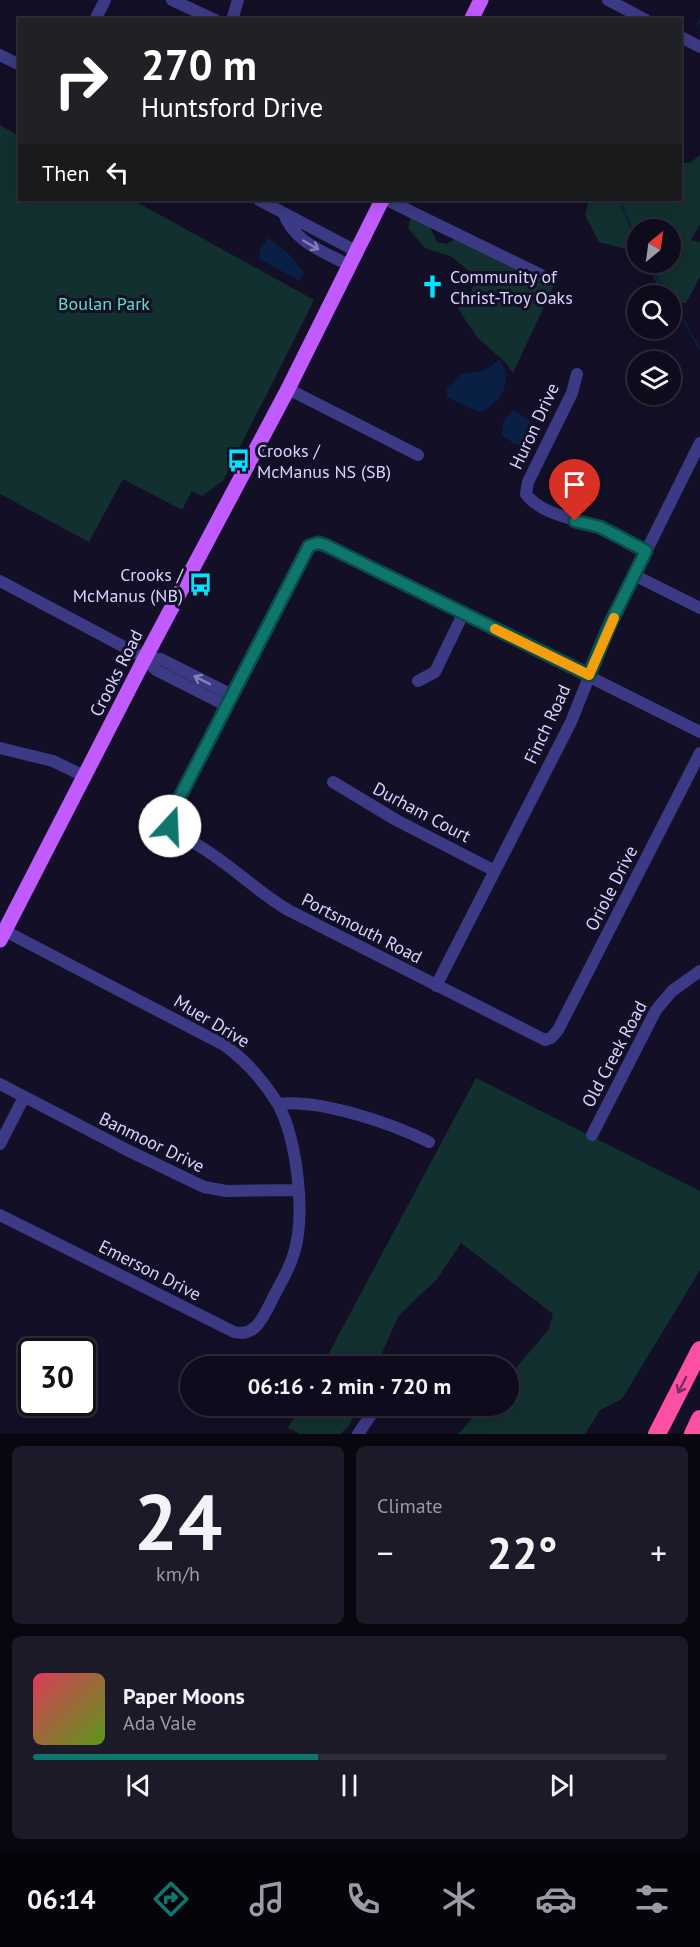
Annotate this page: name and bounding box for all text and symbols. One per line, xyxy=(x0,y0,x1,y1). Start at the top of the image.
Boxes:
text: 270 m xyxy=(141,37,257,92)
icon: right xyxy=(42,42,120,120)
text: Huntsford Drive xyxy=(141,90,323,124)
icon: left xyxy=(101,156,134,189)
text: Then xyxy=(42,159,89,187)
north arrow xyxy=(627,219,681,273)
map controls xyxy=(627,219,681,405)
one-way arrow xyxy=(302,239,319,251)
place label: Community of Christ-Troy Oaks xyxy=(450,265,573,309)
church icon: Community of Christ-Troy Oaks xyxy=(419,273,445,299)
button: search xyxy=(627,285,681,339)
park label: Boulan Park xyxy=(58,292,150,315)
button: layers xyxy=(627,351,681,405)
street label: Huron Drive xyxy=(504,379,564,473)
place label: Crooks / McManus NS (SB) xyxy=(257,439,391,483)
bus stop icon: Crooks / McManus NS (SB) xyxy=(226,447,252,473)
pin xyxy=(549,459,600,521)
icon: arrive xyxy=(558,468,591,501)
place label: Crooks / McManus (NB) xyxy=(73,563,185,607)
bus stop icon: Crooks / McManus (NB) xyxy=(188,571,214,597)
street label: Crooks Road xyxy=(84,626,148,720)
one-way arrow xyxy=(194,673,212,685)
street label: Finch Road xyxy=(519,681,575,767)
street label: Durham Court xyxy=(369,777,475,847)
position arrow xyxy=(138,794,202,858)
street label: Oriole Drive xyxy=(580,842,642,934)
street label: Portsmouth Road xyxy=(298,888,426,968)
street label: Muer Drive xyxy=(170,989,254,1053)
street label: Old Creek Road xyxy=(576,997,652,1111)
street label: Banmoor Drive xyxy=(96,1107,208,1177)
street label: Emerson Drive xyxy=(95,1234,205,1306)
speed limit sign: 30 xyxy=(18,1338,96,1416)
text: 06:16 · 2 min · 720 m xyxy=(248,1372,451,1400)
one-way arrow xyxy=(676,1376,688,1393)
text: 24 xyxy=(134,1471,222,1572)
text: Climate xyxy=(377,1493,443,1519)
text: 22° xyxy=(487,1523,557,1581)
text: − xyxy=(377,1531,394,1574)
text: + xyxy=(650,1531,667,1574)
text: km/h xyxy=(156,1561,200,1587)
text: Paper Moons xyxy=(123,1682,245,1710)
text: Ada Vale xyxy=(123,1710,196,1736)
icon: previous xyxy=(122,1769,155,1802)
icon: pause xyxy=(333,1769,366,1802)
icon: next xyxy=(545,1769,578,1802)
icon: directions xyxy=(150,1878,192,1920)
icon: music xyxy=(246,1878,288,1920)
icon: phone xyxy=(342,1878,384,1920)
icon: climate xyxy=(438,1878,480,1920)
icon: car xyxy=(535,1878,577,1920)
icon: filters xyxy=(631,1878,673,1920)
text: 06:14 xyxy=(27,1882,96,1916)

